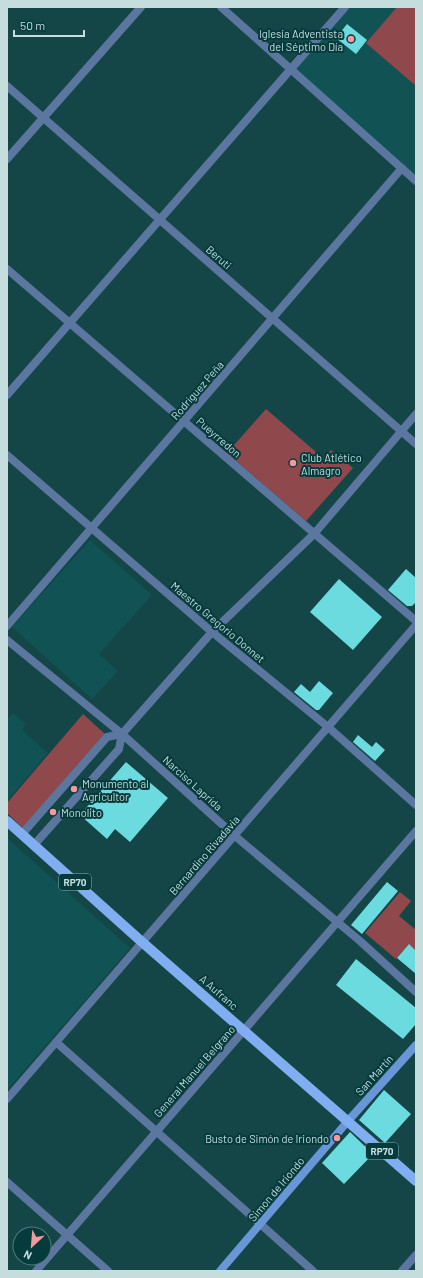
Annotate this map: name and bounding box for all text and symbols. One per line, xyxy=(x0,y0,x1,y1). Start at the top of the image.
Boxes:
scale bar xyxy=(14,12,84,38)
text: 50 m xyxy=(20,18,45,32)
place label: Iglesia Adventista del Séptimo Día xyxy=(259,27,343,53)
marker: Iglesia Adventista del Séptimo Día xyxy=(346,34,356,44)
street label: Beruti xyxy=(204,242,235,272)
street label: Rodríguez Peña xyxy=(168,358,226,422)
street label: Pueyrredon xyxy=(194,414,244,460)
place label: Club Atlético Almagro xyxy=(301,451,362,477)
marker: Club Atlético Almagro xyxy=(288,458,298,468)
street label: Maestro Gregorio Donnet xyxy=(168,579,268,665)
street label: Narciso Laprida xyxy=(161,753,225,813)
place label: Monumento al Agricultor xyxy=(82,777,149,803)
marker: Monumento al Agricultor xyxy=(69,784,79,794)
place label: Monolito xyxy=(61,806,102,819)
marker: Monolito xyxy=(48,807,58,817)
street label: Bernardino Rivadavia xyxy=(166,813,242,897)
road number: RP70 xyxy=(59,874,91,890)
street label: A Aufranc xyxy=(197,972,241,1012)
street label: General Manuel Belgrano xyxy=(151,1023,237,1119)
street label: San Martín xyxy=(352,1052,396,1098)
place label: Busto de Simón de Iriondo xyxy=(205,1132,329,1145)
marker: Busto de Simón de Iriondo xyxy=(332,1133,342,1143)
road number: RP70 xyxy=(366,1143,398,1159)
street label: Simon de Iriondo xyxy=(245,1154,307,1224)
north arrow xyxy=(12,1226,52,1266)
text: N xyxy=(21,1248,34,1263)

